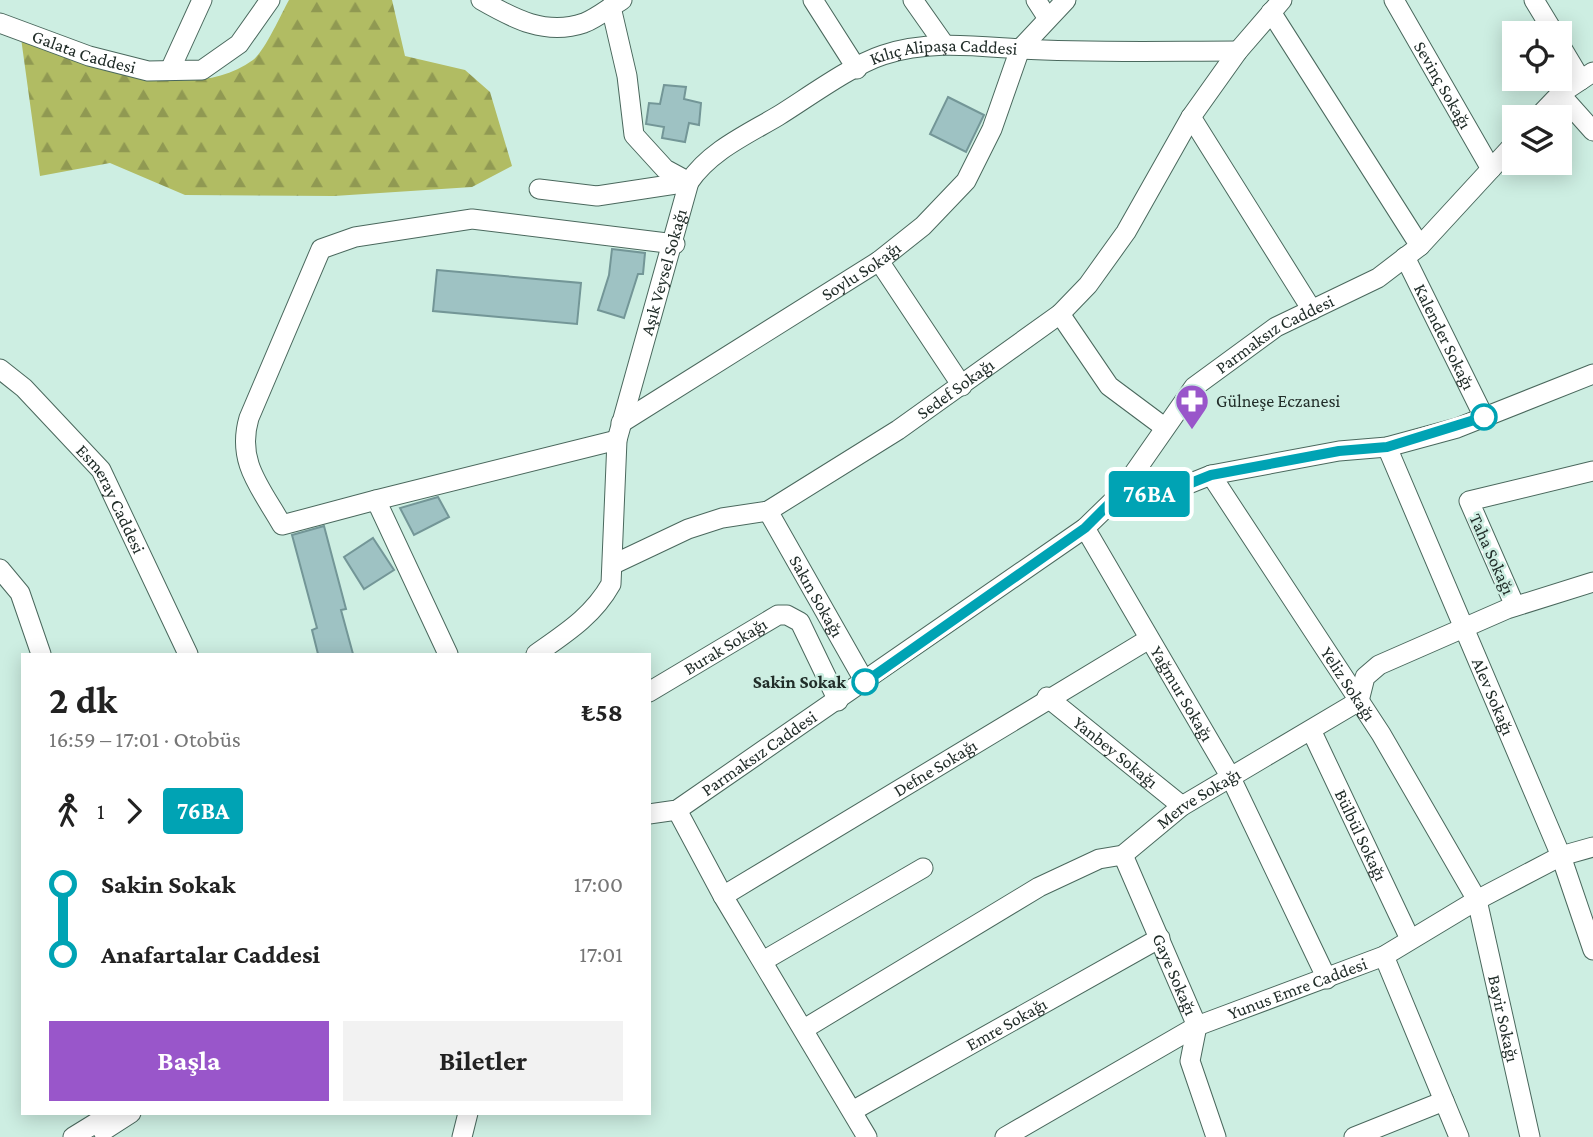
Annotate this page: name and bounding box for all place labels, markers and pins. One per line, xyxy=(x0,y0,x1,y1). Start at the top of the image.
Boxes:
pharmacy icon: Gülneşe Eczanesi xyxy=(1173,382,1211,431)
place label: Gülneşe Eczanesi xyxy=(1216,391,1340,411)
unlabelled marker xyxy=(1471,404,1497,430)
marker: Sakin Sokak xyxy=(852,669,878,695)
place label: Sakin Sokak xyxy=(753,672,846,692)

